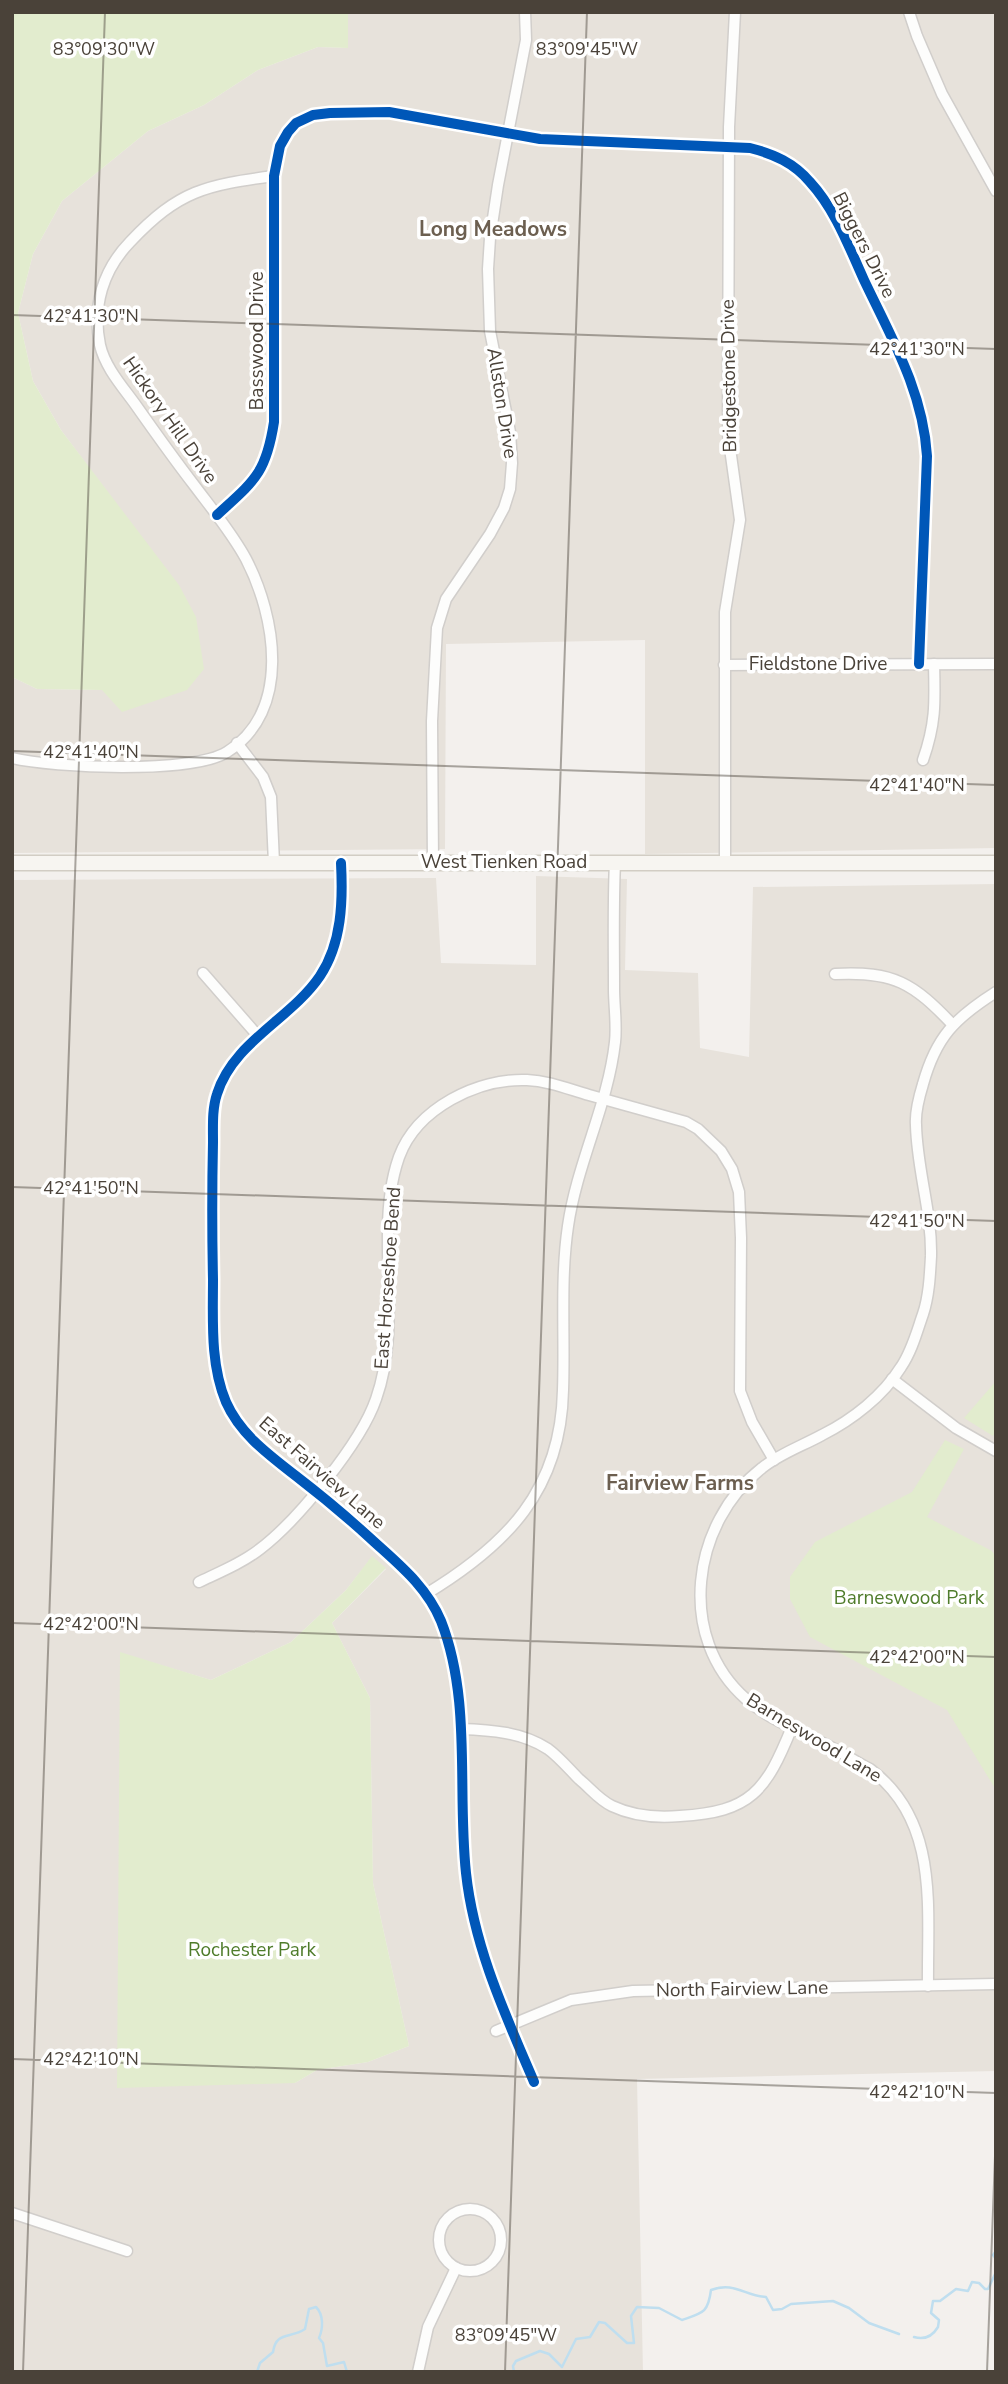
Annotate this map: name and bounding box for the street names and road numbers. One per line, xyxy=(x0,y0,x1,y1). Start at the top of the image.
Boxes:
street label: Biggers Drive xyxy=(826,188,902,302)
street label: Basswood Drive xyxy=(244,272,270,411)
street label: Bridgestone Drive xyxy=(715,299,743,453)
street label: Allston Drive xyxy=(480,346,524,460)
street label: Hickory Hill Drive xyxy=(116,351,224,489)
street label: Fieldstone Drive xyxy=(749,651,887,677)
street label: West Tienken Road xyxy=(421,849,587,875)
street label: East Horseshoe Bend xyxy=(369,1186,407,1370)
street label: East Fairview Lane xyxy=(253,1411,391,1535)
street label: Barneswood Lane xyxy=(741,1687,887,1789)
street label: North Fairview Lane xyxy=(656,1974,828,2004)

